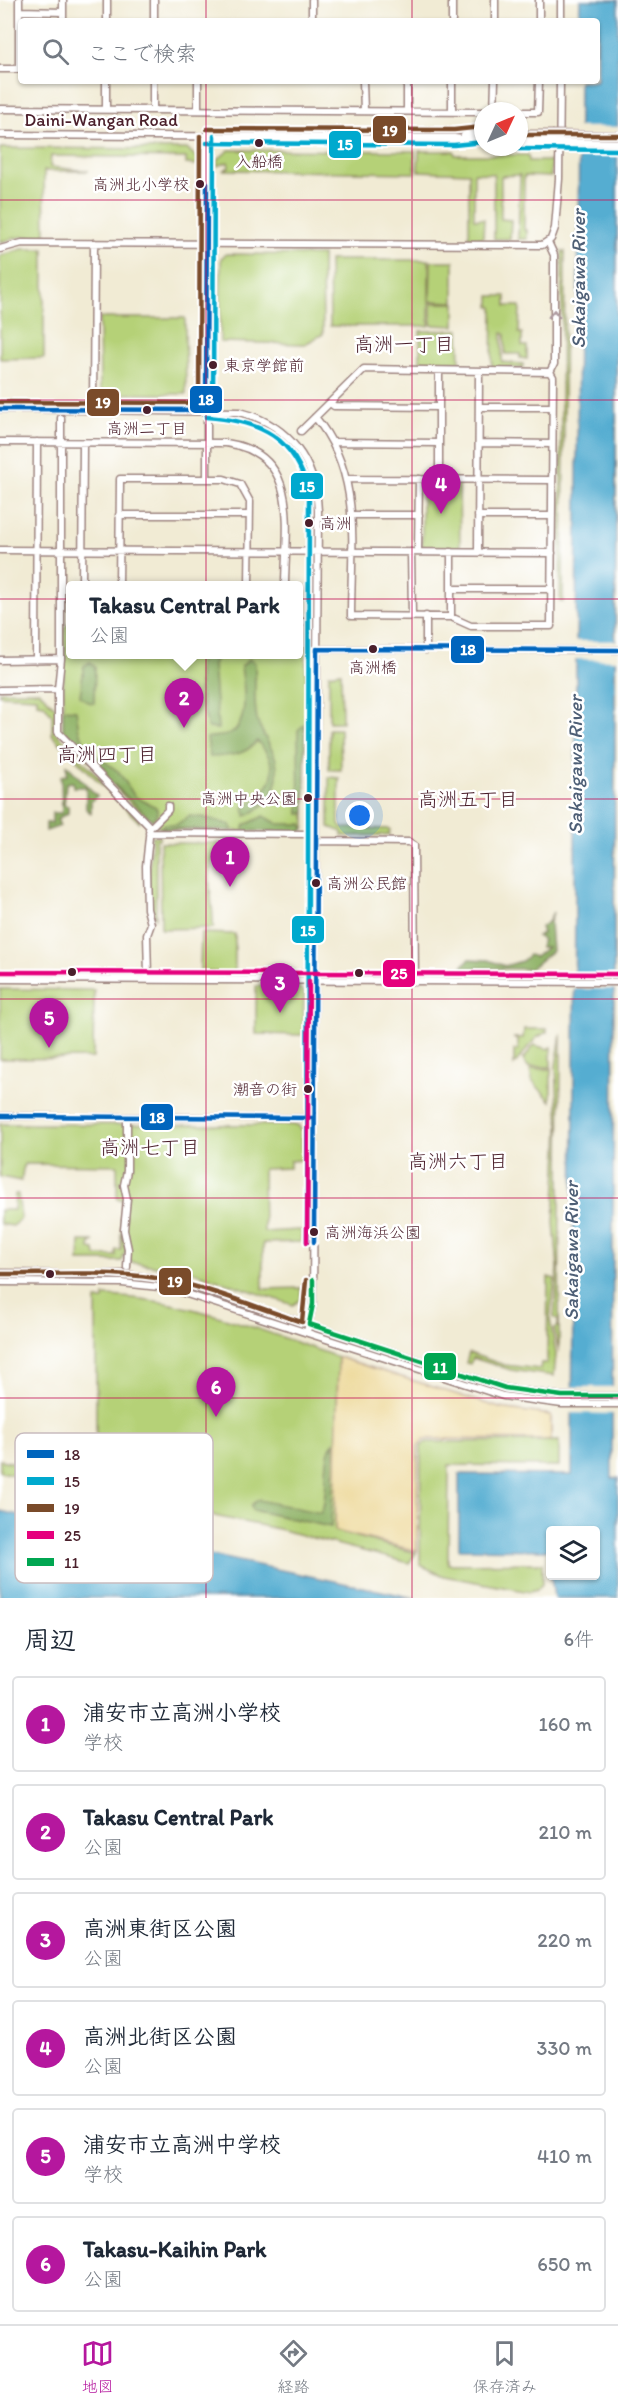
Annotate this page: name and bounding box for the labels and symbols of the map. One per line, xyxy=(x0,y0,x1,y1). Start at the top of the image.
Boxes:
north arrow xyxy=(474,102,528,156)
street label: Daini-Wangan Road xyxy=(24,109,178,131)
line badge: 19 xyxy=(372,115,407,144)
text: 19 xyxy=(382,121,398,140)
line badge: 15 xyxy=(328,130,362,159)
text: 15 xyxy=(337,135,354,154)
marker: 入船橋 xyxy=(253,137,265,149)
place label: 入船橋 xyxy=(235,152,283,171)
place label: 高洲北小学校 xyxy=(93,175,189,194)
marker: 高洲北小学校 xyxy=(194,178,206,190)
water label: Sakaigawa River xyxy=(566,207,590,348)
one-way arrow xyxy=(548,310,560,319)
district label: 高洲一丁目 xyxy=(354,332,454,356)
place label: 東京学館前 xyxy=(224,356,304,375)
marker: 東京学館前 xyxy=(207,359,219,371)
line badge: 18 xyxy=(189,385,223,414)
line badge: 19 xyxy=(86,388,120,417)
text: 18 xyxy=(198,390,214,409)
text: 19 xyxy=(95,393,111,412)
marker: 高洲二丁目 xyxy=(141,404,153,416)
place label: 高洲二丁目 xyxy=(107,419,187,438)
pin: 4 xyxy=(422,464,460,514)
line badge: 15 xyxy=(290,472,324,500)
text: 15 xyxy=(299,477,316,496)
place label: 高洲 xyxy=(320,514,352,533)
marker: 高洲 xyxy=(303,517,315,529)
line badge: 18 xyxy=(450,635,485,664)
text: 18 xyxy=(460,640,476,659)
marker: 高洲橋 xyxy=(367,643,379,655)
place label: 高洲橋 xyxy=(349,658,397,677)
pin: 2 xyxy=(164,678,204,728)
water label: Sakaigawa River xyxy=(563,693,587,834)
district label: 高洲四丁目 xyxy=(57,742,157,766)
district label: 高洲五丁目 xyxy=(418,787,518,811)
place label: 高洲中央公園 xyxy=(201,789,297,808)
marker: 高洲中央公園 xyxy=(302,792,314,804)
your location xyxy=(345,801,374,830)
pin: 1 xyxy=(210,838,250,887)
place label: 高洲公民館 xyxy=(327,874,407,893)
marker: 高洲公民館 xyxy=(310,877,322,889)
line badge: 15 xyxy=(291,915,325,944)
text: 15 xyxy=(300,921,317,940)
line badge: 25 xyxy=(382,959,416,988)
pin: 3 xyxy=(260,964,300,1013)
text: 25 xyxy=(391,964,408,983)
unlabelled marker xyxy=(66,966,78,978)
unlabelled marker xyxy=(353,967,365,979)
pin: 5 xyxy=(29,998,68,1048)
place label: 潮音の街 xyxy=(233,1080,297,1099)
marker: 潮音の街 xyxy=(302,1083,314,1095)
line badge: 18 xyxy=(140,1103,174,1131)
text: 18 xyxy=(149,1108,165,1127)
district label: 高洲七丁目 xyxy=(100,1135,200,1159)
district label: 高洲六丁目 xyxy=(408,1149,508,1173)
water label: Sakaigawa River xyxy=(559,1179,583,1320)
place label: 高洲海浜公園 xyxy=(325,1223,421,1242)
marker: 高洲海浜公園 xyxy=(308,1226,320,1238)
line badge: 19 xyxy=(158,1267,192,1296)
unlabelled marker xyxy=(44,1268,56,1280)
text: 19 xyxy=(167,1272,183,1291)
line badge: 11 xyxy=(423,1352,457,1381)
text: 11 xyxy=(433,1358,448,1377)
pin: 6 xyxy=(196,1368,236,1417)
legend xyxy=(15,1433,213,1583)
text: 18 xyxy=(64,1445,80,1464)
text: 15 xyxy=(64,1472,80,1491)
text: 19 xyxy=(64,1499,80,1518)
text: 25 xyxy=(64,1526,81,1545)
text: 11 xyxy=(64,1553,79,1572)

